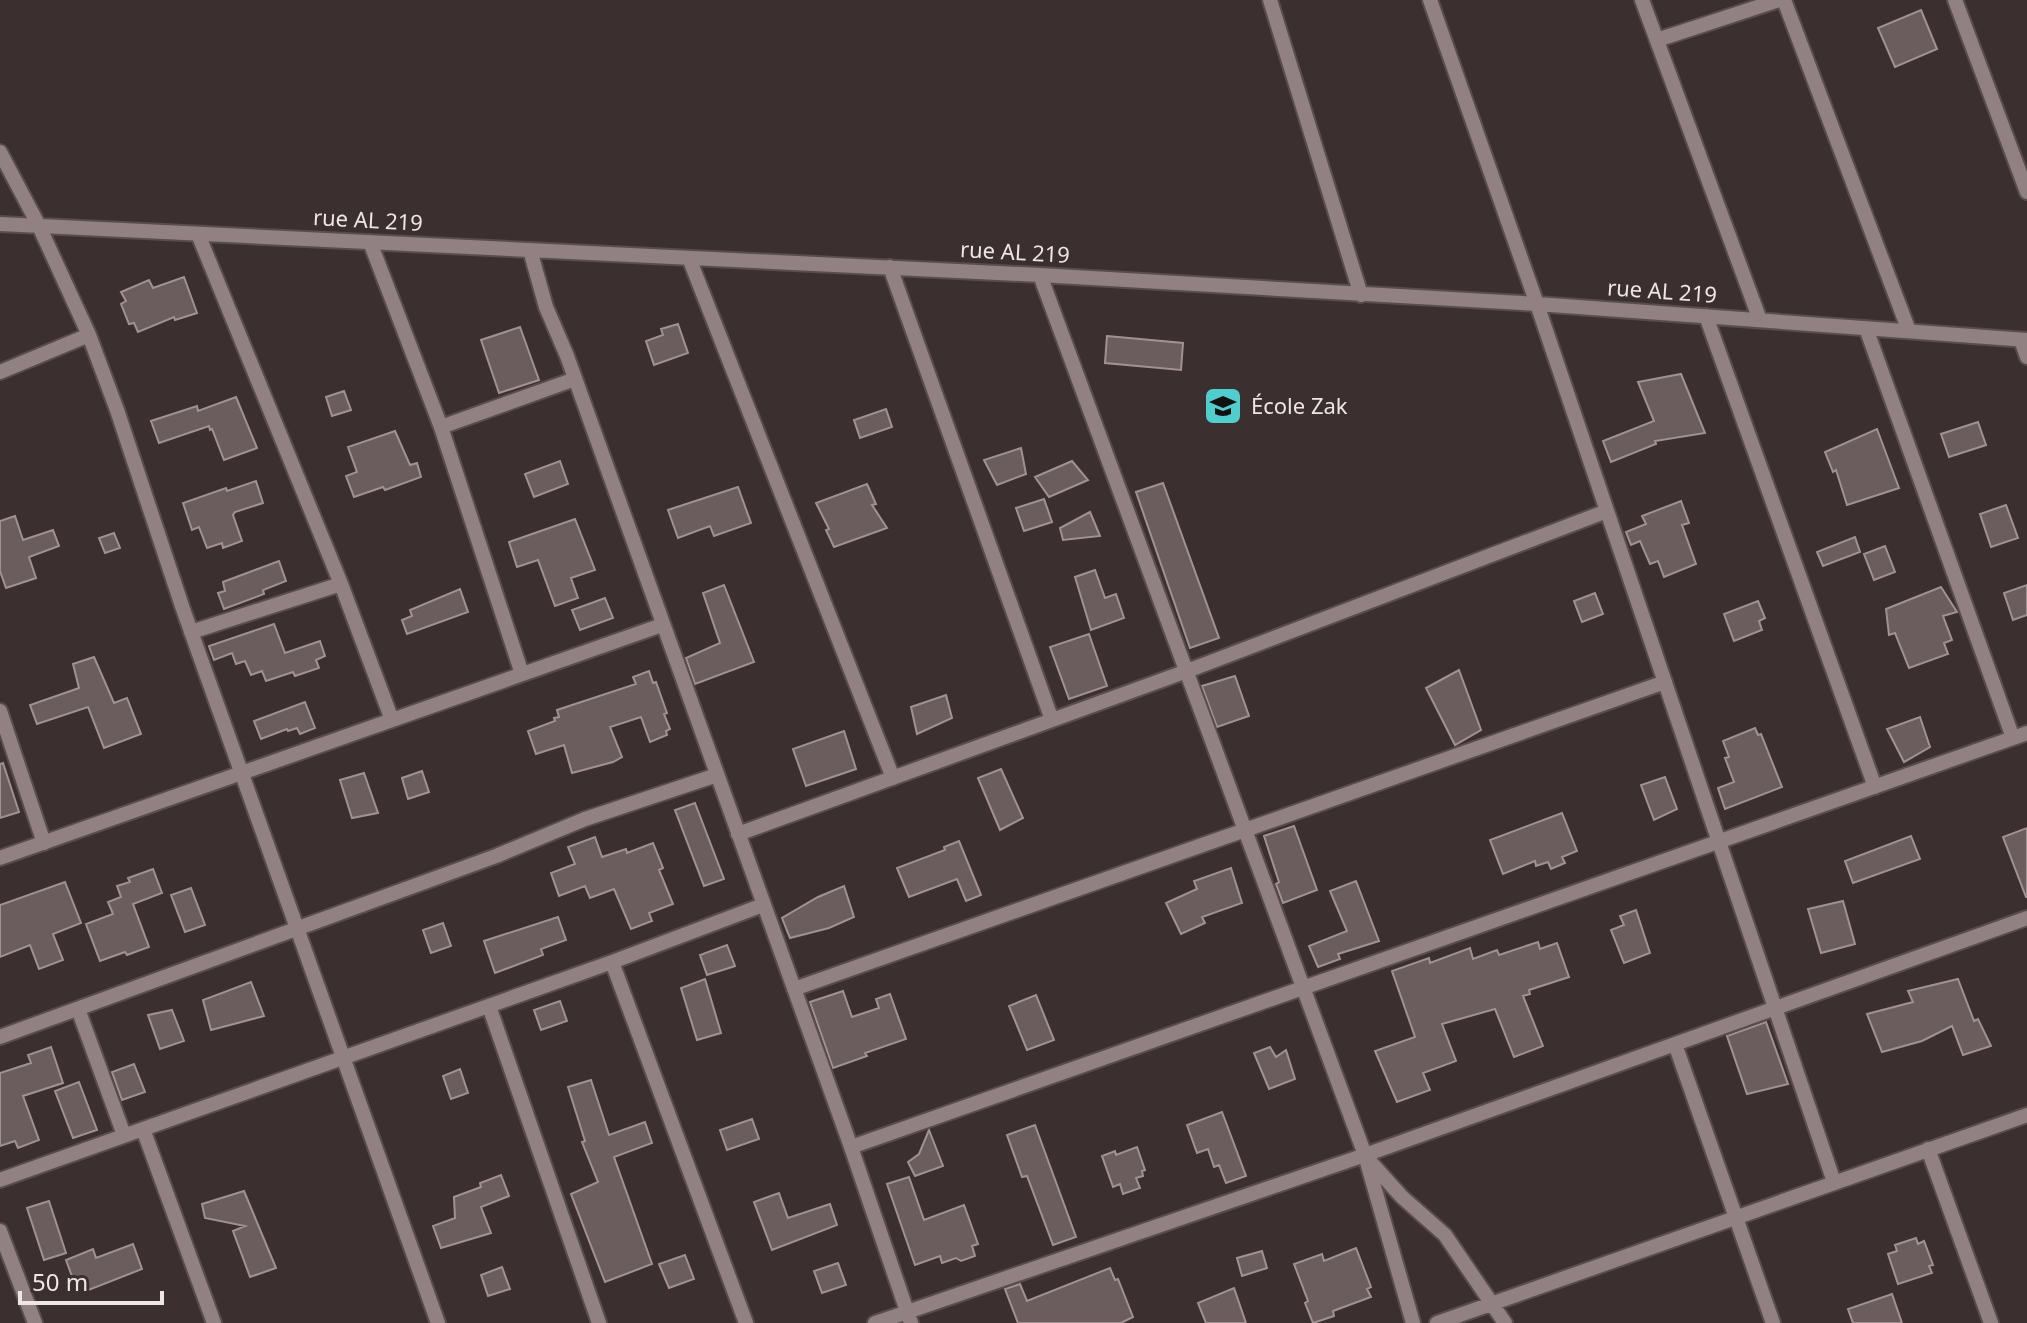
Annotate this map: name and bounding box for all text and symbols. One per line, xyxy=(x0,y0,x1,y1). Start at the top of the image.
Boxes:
street label: rue AL 219 xyxy=(312,201,424,237)
street label: rue AL 219 xyxy=(959,233,1071,269)
street label: rue AL 219 xyxy=(1606,271,1718,309)
school or university icon: École Zak xyxy=(1202,385,1244,427)
place label: École Zak xyxy=(1251,390,1348,420)
scale bar xyxy=(20,1255,162,1305)
text: 50 m xyxy=(32,1265,88,1298)

